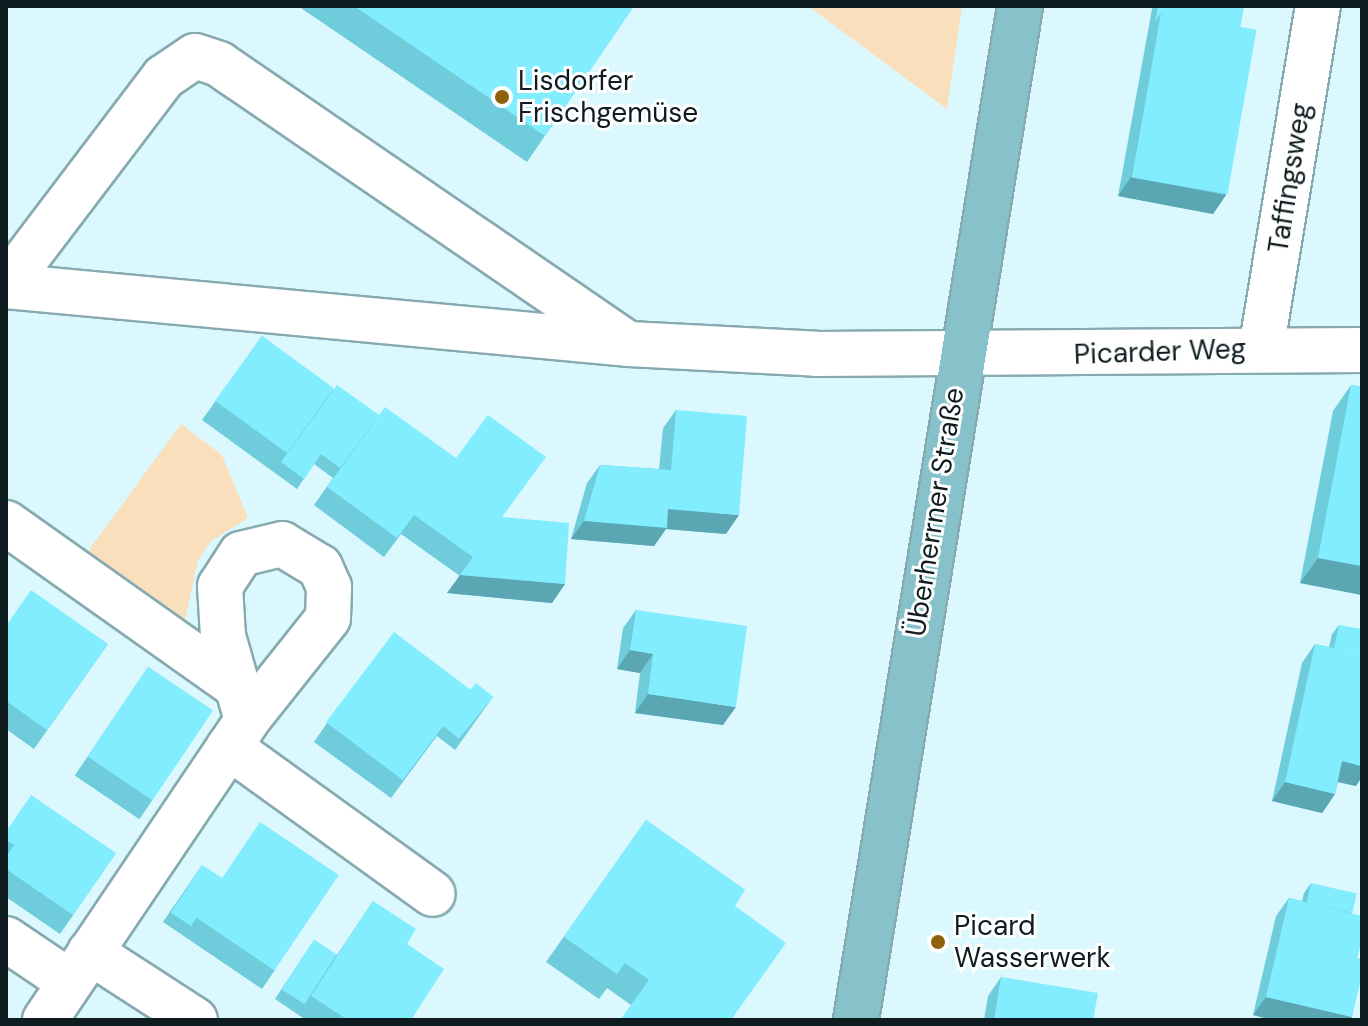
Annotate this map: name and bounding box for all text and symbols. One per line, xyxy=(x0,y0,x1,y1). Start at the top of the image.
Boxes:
place label: Lisdorfer Frischgemüse xyxy=(518,64,698,130)
marker: Lisdorfer Frischgemüse xyxy=(493,88,511,106)
street label: Taffingsweg xyxy=(1262,100,1318,256)
street label: Picarder Weg xyxy=(1073,332,1247,372)
street label: Überherrner Straße xyxy=(899,385,971,639)
place label: Picard Wasserwerk xyxy=(954,909,1111,975)
marker: Picard Wasserwerk xyxy=(929,933,947,951)

